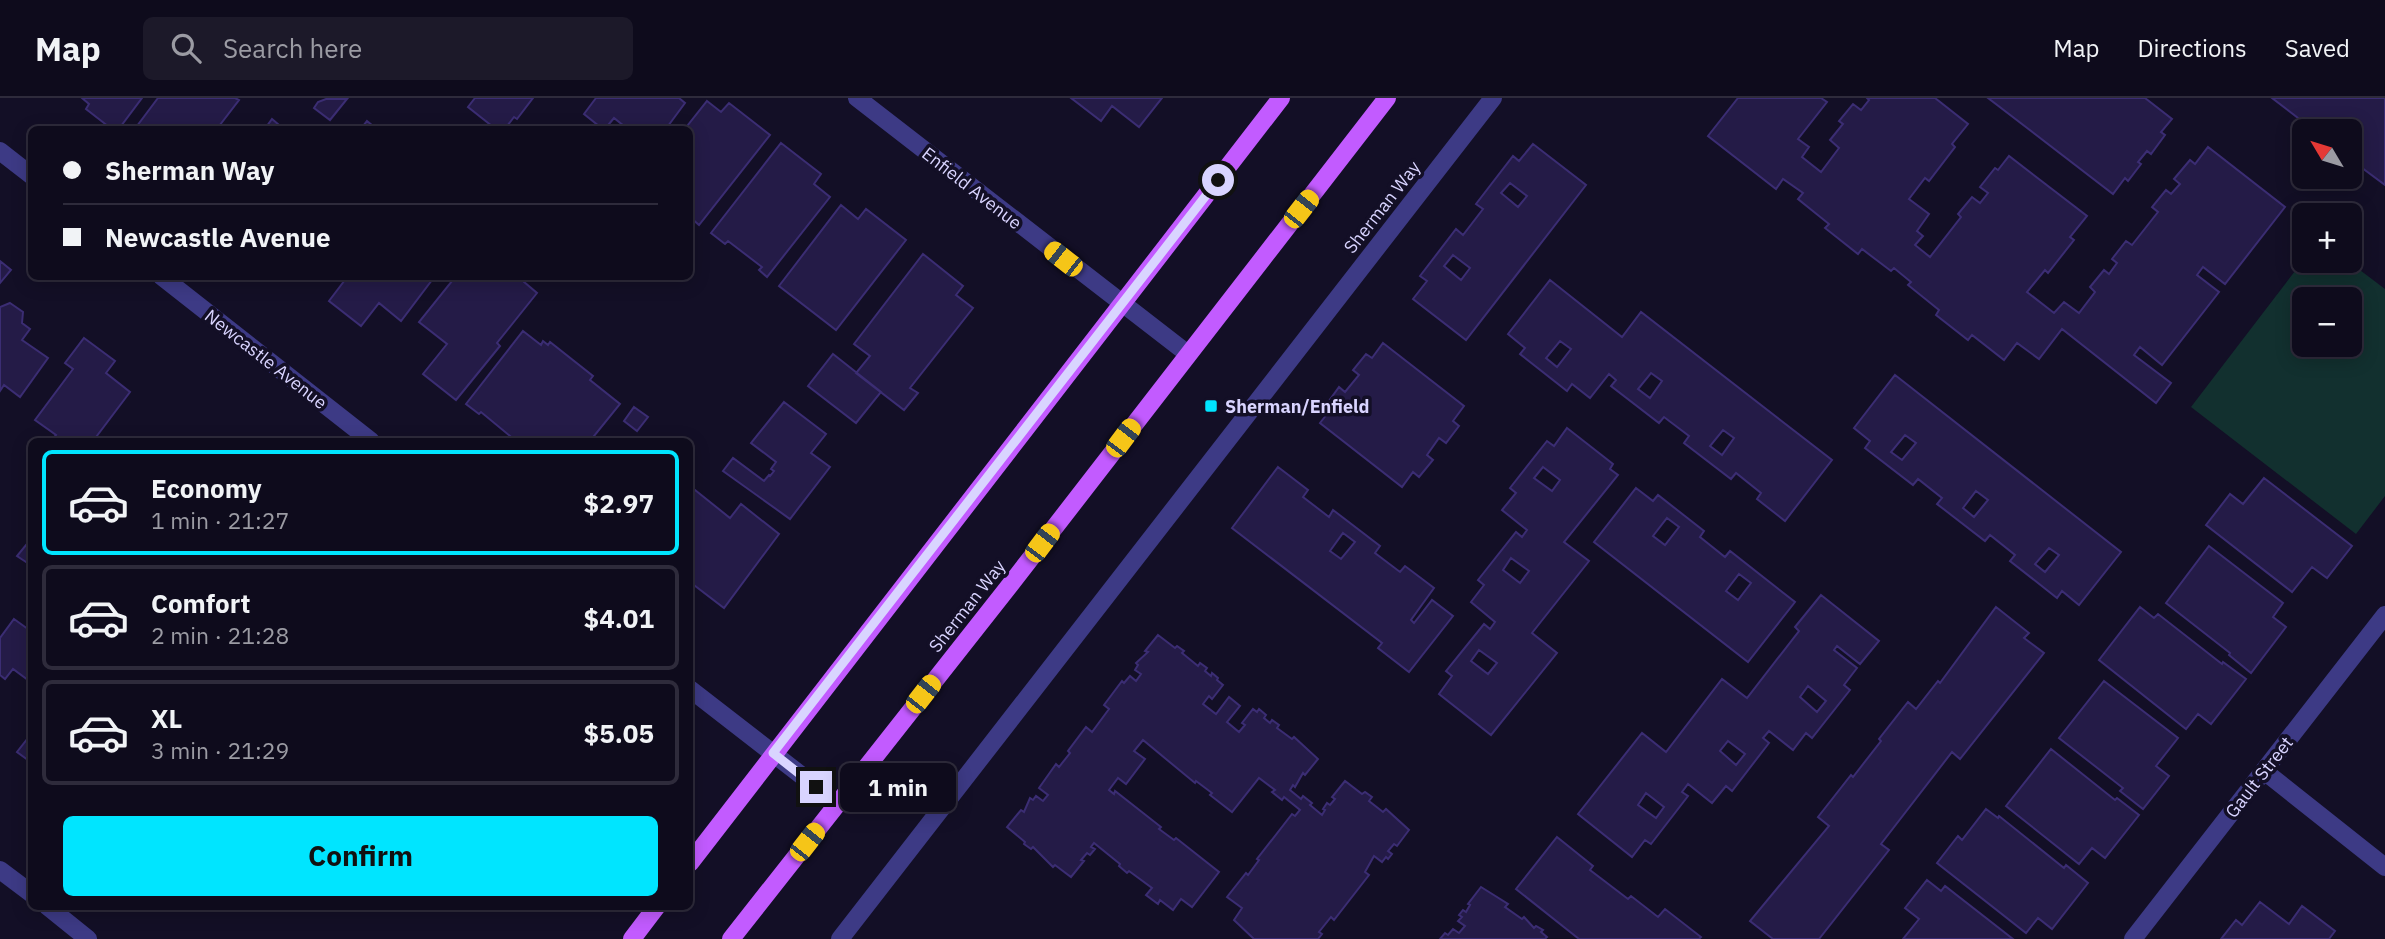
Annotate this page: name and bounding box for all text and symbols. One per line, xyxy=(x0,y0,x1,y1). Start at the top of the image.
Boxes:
search box xyxy=(143,17,633,80)
text: Map xyxy=(35,27,101,70)
icon: search xyxy=(167,29,205,67)
text: Search here xyxy=(223,31,362,65)
text: Map xyxy=(2053,32,2099,64)
text: Directions xyxy=(2137,32,2247,64)
text: Saved xyxy=(2285,32,2350,64)
north arrow xyxy=(2292,119,2362,189)
map controls xyxy=(2292,119,2362,357)
street label: Enfield Avenue xyxy=(917,142,1027,234)
text: Sherman Way xyxy=(105,153,274,187)
street label: Sherman Way xyxy=(1339,156,1425,258)
route start xyxy=(1202,164,1234,196)
car xyxy=(1280,186,1323,232)
button: + xyxy=(2292,203,2362,273)
text: Newcastle Avenue xyxy=(105,220,331,254)
car xyxy=(1040,238,1087,280)
button: − xyxy=(2292,287,2362,357)
street label: Newcastle Avenue xyxy=(200,304,332,414)
place label: Sherman/Enfield xyxy=(1225,395,1370,418)
marker: Sherman/Enfield xyxy=(1203,398,1219,414)
car xyxy=(1102,415,1145,461)
icon: car xyxy=(67,471,130,534)
text: Economy xyxy=(151,471,262,505)
text: $2.97 xyxy=(584,486,654,520)
text: 1 min · 21:27 xyxy=(151,505,289,535)
car xyxy=(1021,520,1064,566)
street label: Sherman Way xyxy=(924,555,1010,657)
icon: car xyxy=(67,586,130,649)
text: Comfort xyxy=(151,586,250,620)
text: $4.01 xyxy=(584,601,654,635)
text: 2 min · 21:28 xyxy=(151,620,289,650)
car xyxy=(902,671,945,717)
icon: car xyxy=(67,701,130,764)
text: XL xyxy=(151,701,182,735)
text: $5.05 xyxy=(584,716,654,750)
street label: Gault Street xyxy=(2220,732,2298,822)
text: 3 min · 21:29 xyxy=(151,735,289,765)
callout: 1 min xyxy=(840,762,956,812)
route end xyxy=(800,771,832,803)
text: 1 min xyxy=(868,772,928,802)
button: Confirm xyxy=(63,816,658,896)
car xyxy=(786,819,829,865)

